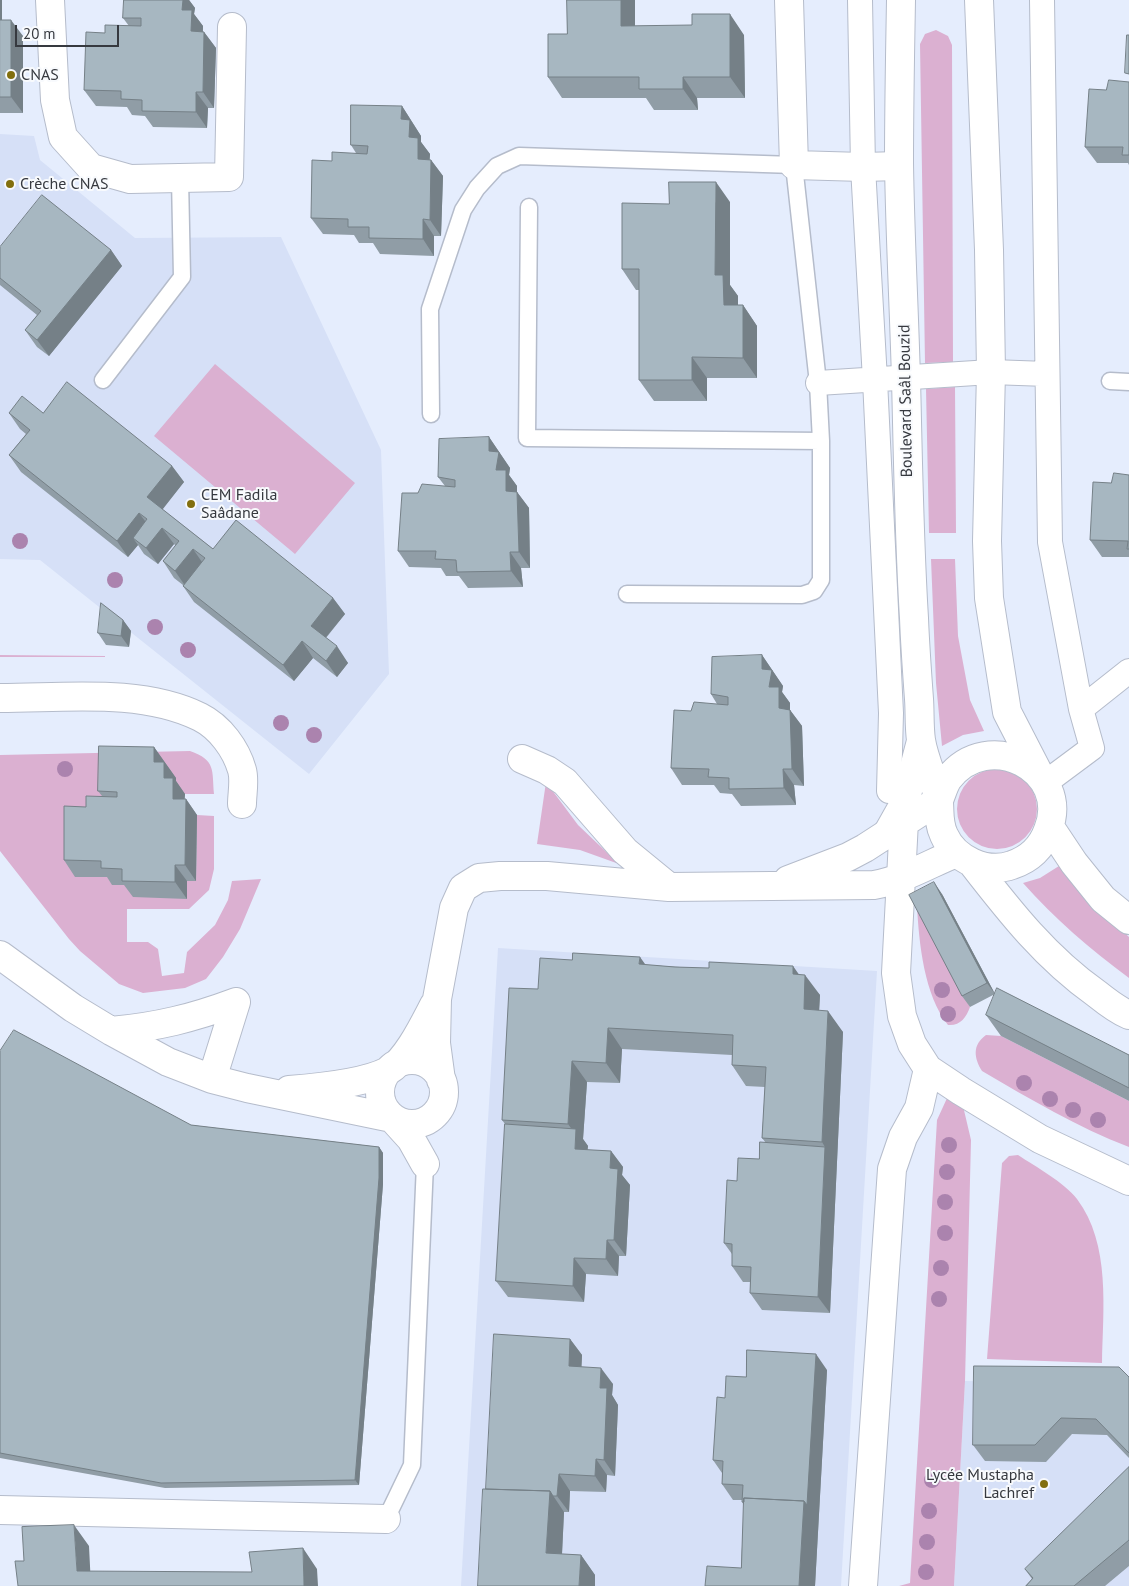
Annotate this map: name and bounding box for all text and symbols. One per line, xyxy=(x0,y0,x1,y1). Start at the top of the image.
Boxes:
scale bar xyxy=(18,15,121,47)
text: 20 m xyxy=(23,24,56,43)
place label: CNAS xyxy=(21,65,59,85)
marker: CNAS xyxy=(5,69,17,81)
place label: Crèche CNAS xyxy=(20,174,108,194)
marker: Crèche CNAS xyxy=(4,178,16,190)
street label: Boulevard Saâl Bouzid xyxy=(895,324,917,478)
place label: CEM Fadila Saâdane xyxy=(201,485,277,523)
marker: CEM Fadila Saâdane xyxy=(185,498,197,510)
place label: Lycée Mustapha Lachref xyxy=(926,1465,1034,1503)
marker: Lycée Mustapha Lachref xyxy=(1038,1478,1050,1490)

